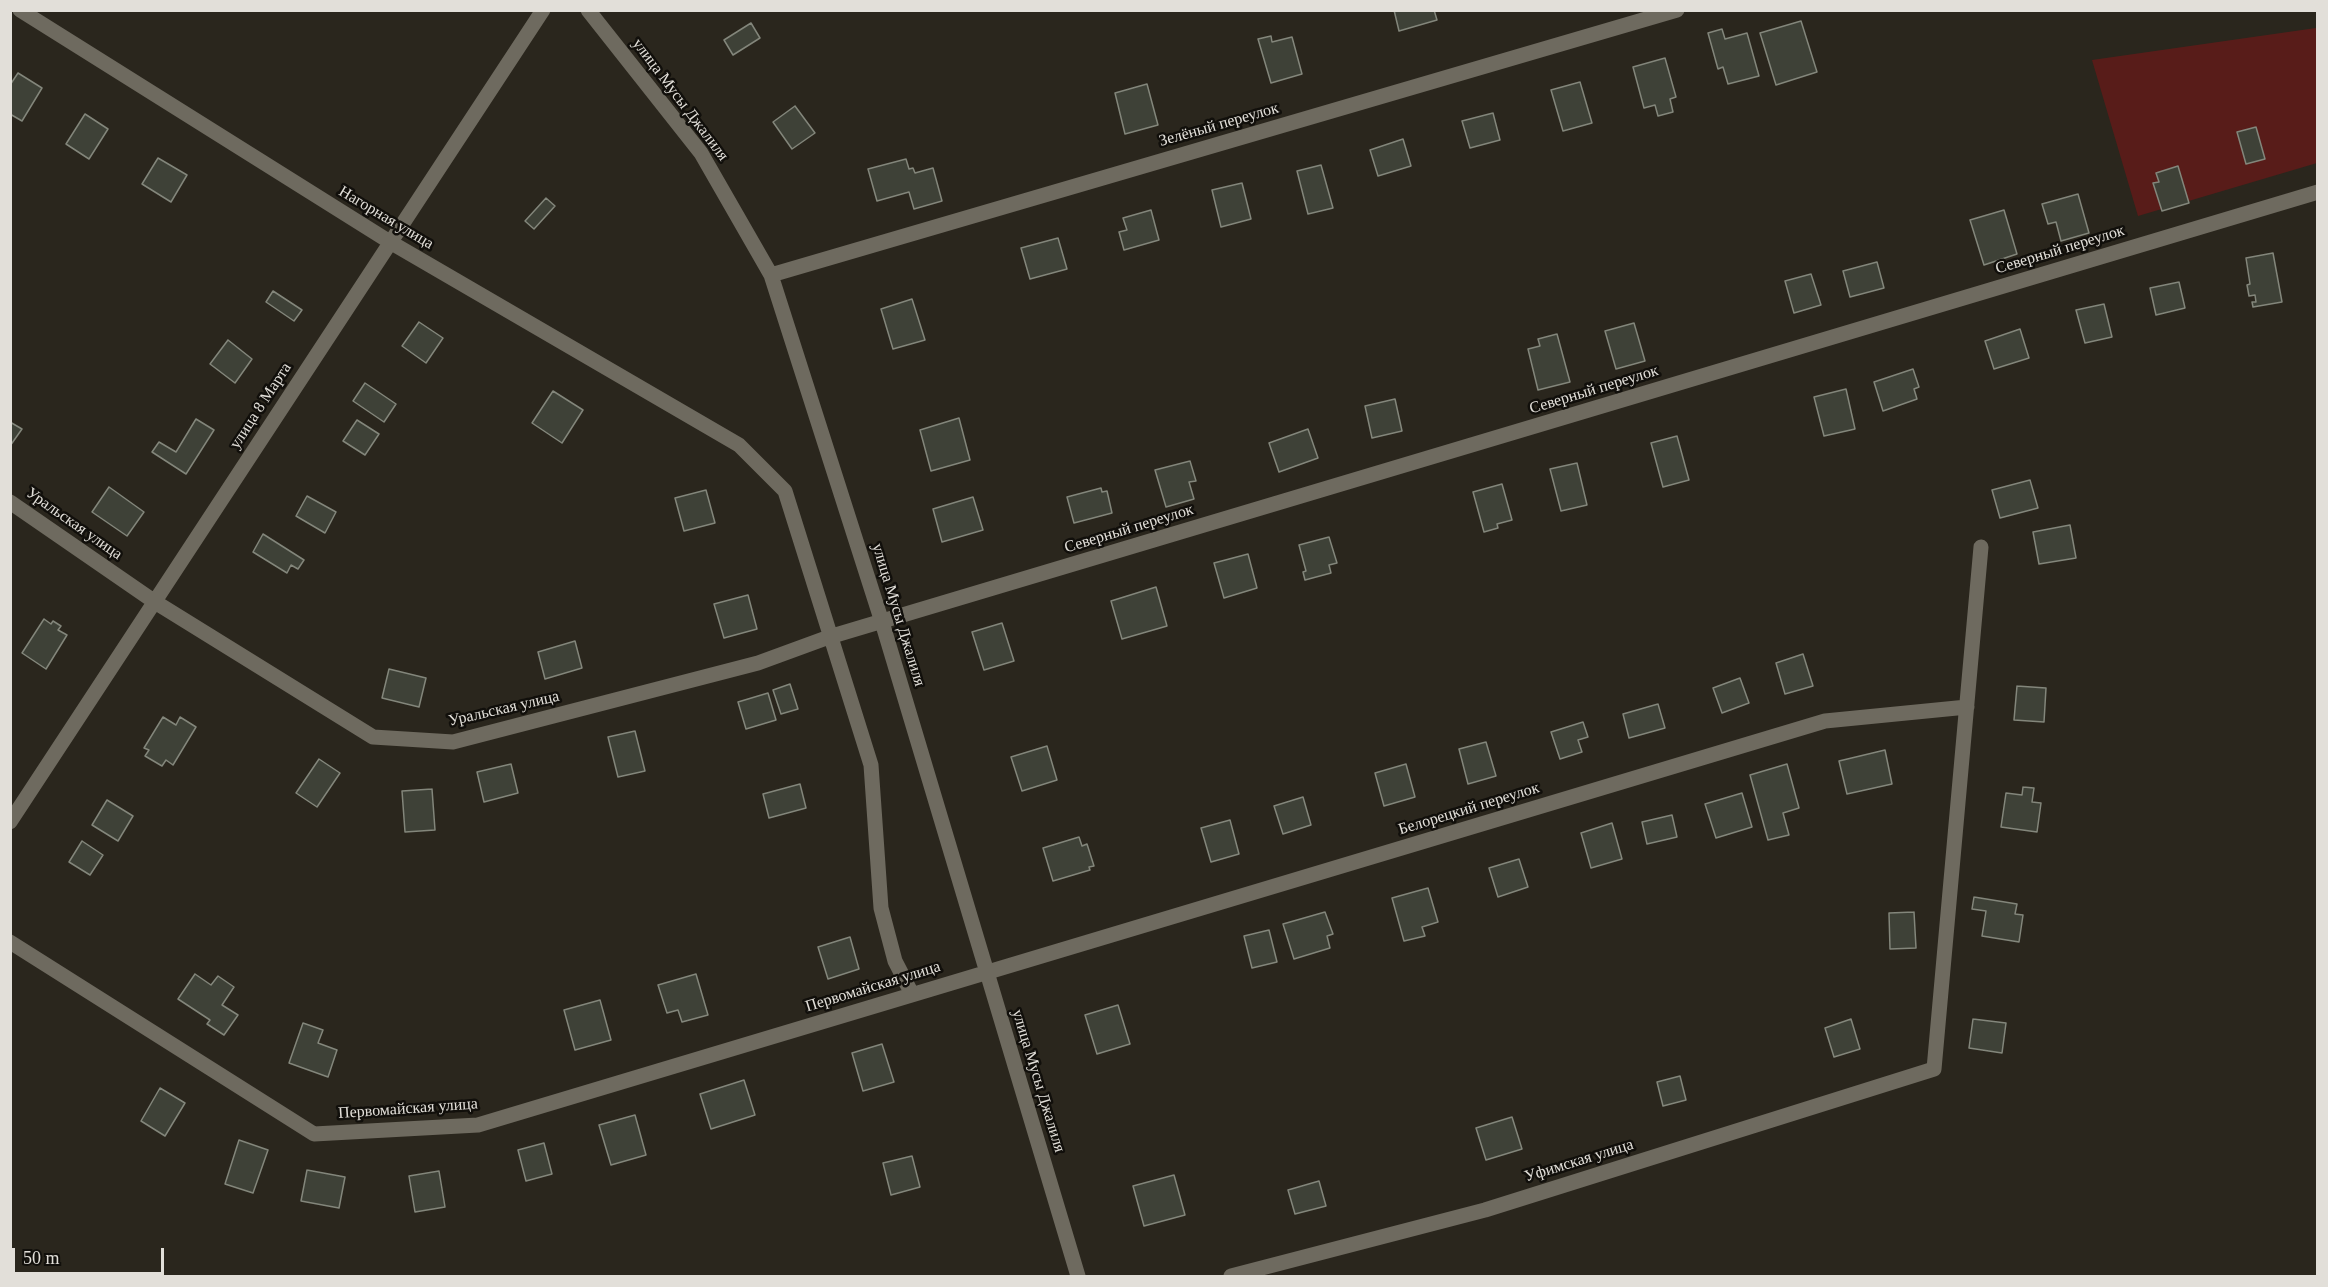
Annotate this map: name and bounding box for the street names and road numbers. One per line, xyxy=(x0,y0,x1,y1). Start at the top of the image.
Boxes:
street label: улица Мусы Джалиля xyxy=(628,35,732,165)
street label: Зелёный переулок xyxy=(1157,99,1281,151)
street label: Нагорная улица xyxy=(335,182,437,254)
street label: Северный переулок xyxy=(1993,221,2127,279)
street label: улица 8 Марта xyxy=(226,359,296,453)
street label: Северный переулок xyxy=(1527,361,1661,419)
street label: Уральская улица xyxy=(22,484,126,564)
street label: Северный переулок xyxy=(1062,500,1196,558)
street label: улица Мусы Джалиля xyxy=(867,541,929,689)
street label: Уральская улица xyxy=(447,687,561,731)
street label: Белорецкий переулок xyxy=(1396,778,1542,840)
street label: Первомайская улица xyxy=(803,957,943,1017)
street label: улица Мусы Джалиля xyxy=(1007,1007,1069,1155)
street label: Первомайская улица xyxy=(337,1095,479,1123)
street label: Уфимская улица xyxy=(1522,1135,1636,1187)

